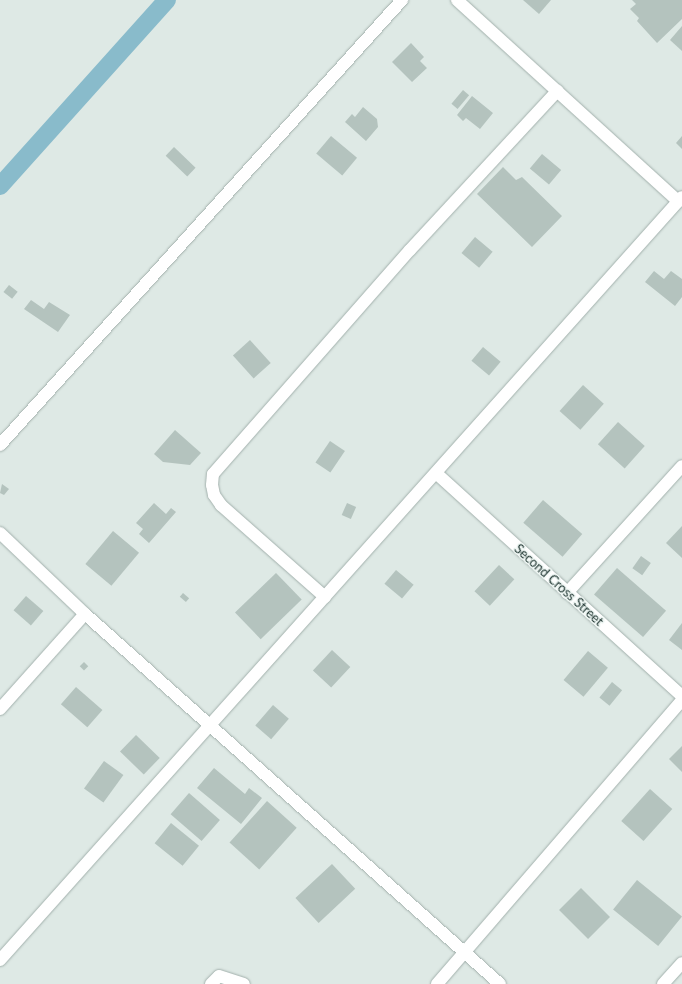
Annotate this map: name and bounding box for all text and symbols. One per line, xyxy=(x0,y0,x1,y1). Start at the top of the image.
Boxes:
street label: Second Cross Street xyxy=(511,541,607,629)

